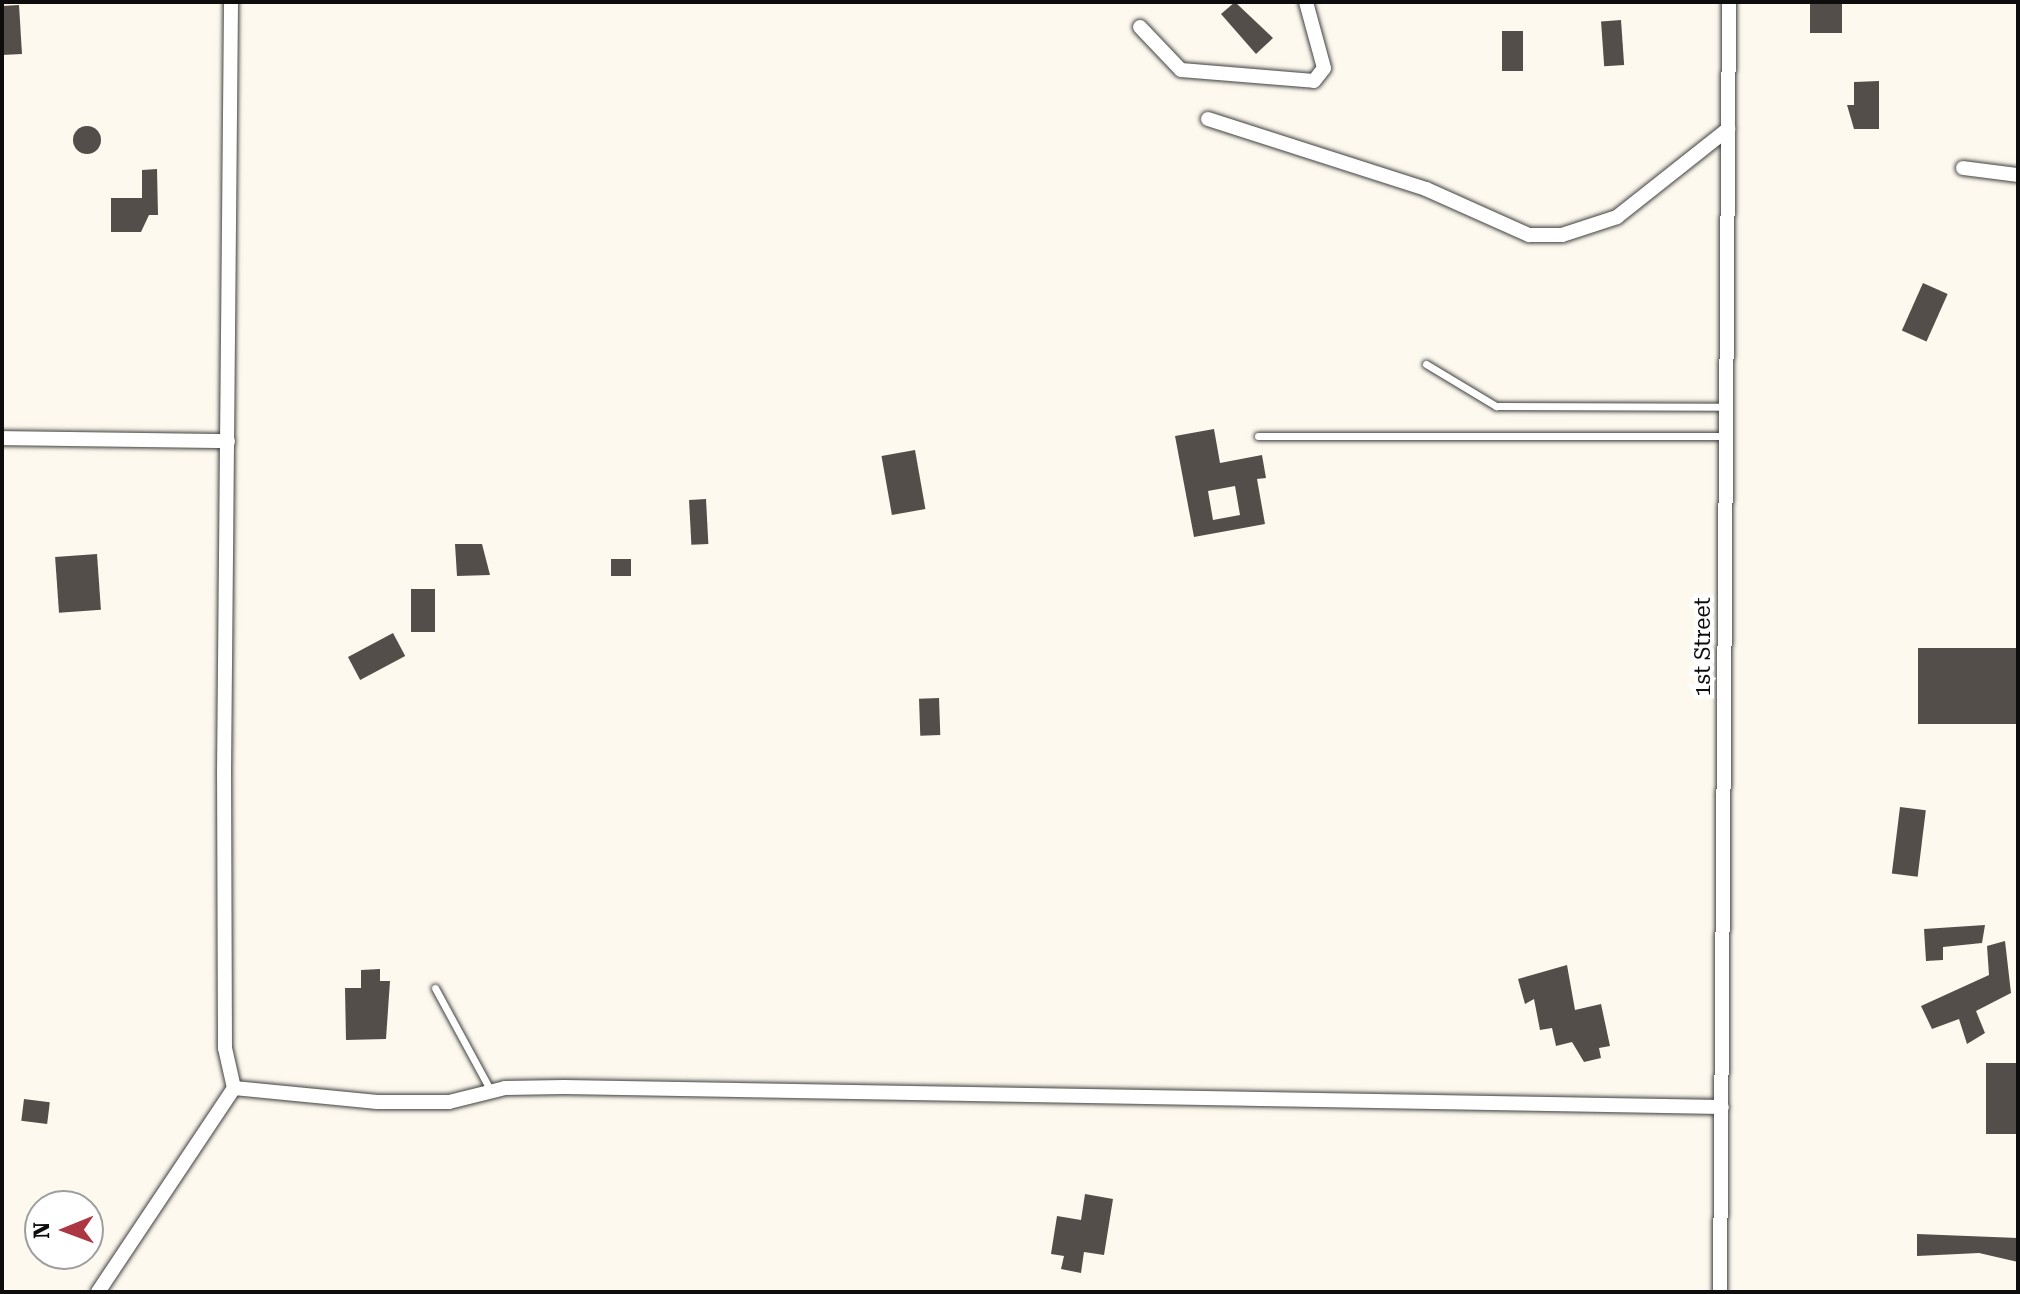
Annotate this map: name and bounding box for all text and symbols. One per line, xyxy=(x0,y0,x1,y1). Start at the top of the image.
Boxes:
street label: 1st Street xyxy=(1690,597,1716,697)
north arrow xyxy=(24,1190,104,1270)
text: N xyxy=(29,1222,54,1239)

